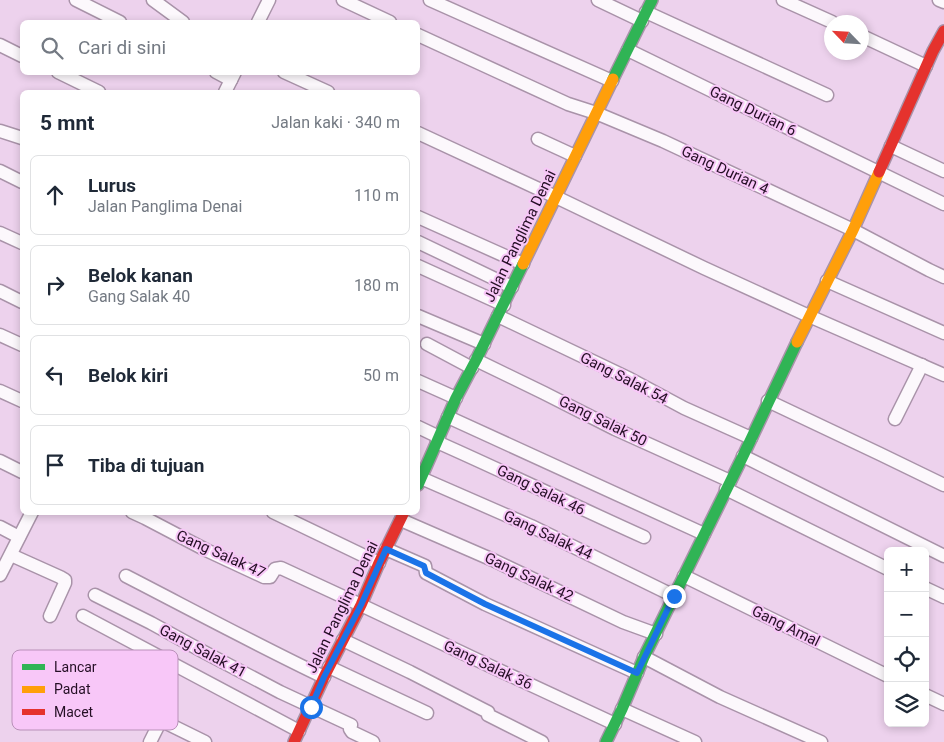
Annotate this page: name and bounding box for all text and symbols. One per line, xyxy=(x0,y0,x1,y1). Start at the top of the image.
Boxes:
north arrow xyxy=(824,15,869,60)
search box xyxy=(20,20,420,75)
icon: search xyxy=(38,34,66,62)
text: Cari di sini xyxy=(78,36,166,59)
street label: Gang Durian 6 xyxy=(707,82,799,140)
text: 5 mnt xyxy=(40,111,94,135)
text: Jalan kaki · 340 m xyxy=(271,113,400,132)
street label: Gang Durian 4 xyxy=(678,142,772,198)
street label: Jalan Panglima Denai xyxy=(480,167,560,305)
text: Lurus xyxy=(88,174,136,197)
icon: ahead xyxy=(41,181,69,209)
text: 110 m xyxy=(354,186,399,205)
text: Jalan Panglima Denai xyxy=(88,197,242,216)
text: Belok kanan xyxy=(88,264,193,287)
icon: right xyxy=(41,271,69,299)
text: 180 m xyxy=(354,276,399,295)
text: Gang Salak 40 xyxy=(88,287,190,306)
street label: Gang Salak 54 xyxy=(577,348,671,408)
icon: left xyxy=(41,361,69,389)
text: Belok kiri xyxy=(88,364,168,387)
text: 50 m xyxy=(363,366,399,385)
street label: Gang Salak 50 xyxy=(556,392,650,450)
icon: arrive xyxy=(41,451,69,479)
text: Tiba di tujuan xyxy=(88,454,204,477)
street label: Gang Salak 46 xyxy=(494,461,588,519)
street label: Gang Salak 44 xyxy=(501,507,596,564)
street label: Gang Salak 47 xyxy=(174,526,268,582)
street label: Jalan Panglima Denai xyxy=(302,538,382,676)
map controls xyxy=(884,547,929,727)
button: + xyxy=(884,547,929,592)
street label: Gang Salak 42 xyxy=(482,549,576,605)
route end xyxy=(663,585,686,608)
button: − xyxy=(884,592,929,637)
street label: Gang Amal xyxy=(749,602,823,650)
street label: Gang Salak 41 xyxy=(156,621,250,681)
street label: Gang Salak 36 xyxy=(441,637,535,693)
button: locate xyxy=(884,637,929,682)
legend xyxy=(12,650,178,730)
text: Lancar xyxy=(54,659,97,675)
text: Padat xyxy=(54,681,91,697)
button: layers xyxy=(884,682,929,727)
route start xyxy=(300,696,323,719)
text: Macet xyxy=(54,704,94,720)

